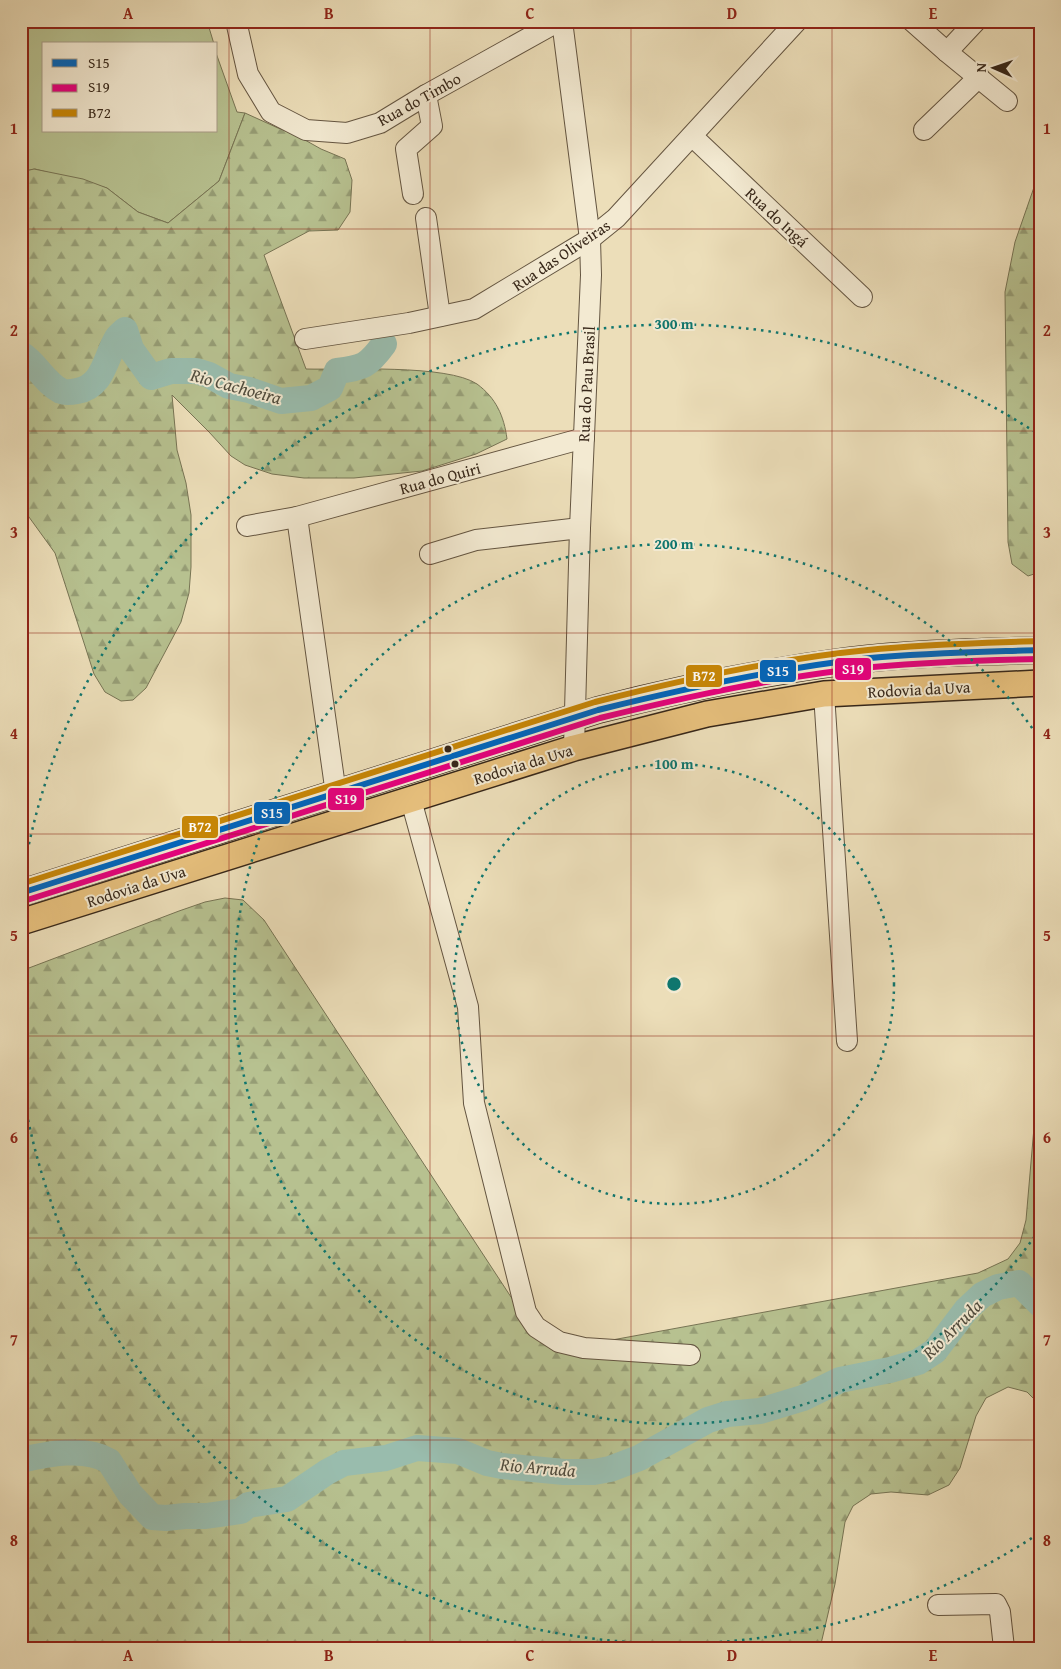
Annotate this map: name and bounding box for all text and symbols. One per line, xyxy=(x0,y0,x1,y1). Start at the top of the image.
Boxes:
text: A xyxy=(123,1,134,25)
text: B xyxy=(324,1,334,25)
text: C xyxy=(525,1,535,25)
text: D xyxy=(727,1,737,25)
text: E xyxy=(929,1,938,25)
legend xyxy=(42,42,218,132)
north arrow xyxy=(968,42,1018,92)
text: S15 xyxy=(88,52,110,73)
text: N xyxy=(971,62,991,73)
street label: Rua do Timbo xyxy=(373,66,465,132)
text: S19 xyxy=(88,76,110,97)
text: B72 xyxy=(88,102,111,123)
text: 1 xyxy=(10,116,18,140)
text: 1 xyxy=(1043,116,1051,140)
street label: Rua do Ingá xyxy=(740,181,814,253)
street label: Rua das Oliveiras xyxy=(507,213,615,297)
text: 300 m xyxy=(654,313,694,334)
text: 2 xyxy=(10,318,18,342)
text: 2 xyxy=(1043,318,1051,342)
street label: Rua do Pau Brasil xyxy=(571,325,601,443)
water label: Rio Cachoeira xyxy=(187,361,285,411)
street label: Rua do Quiri xyxy=(397,456,484,500)
text: 3 xyxy=(10,520,18,544)
text: 3 xyxy=(1043,520,1051,544)
text: 200 m xyxy=(654,533,694,554)
line badge: S19 xyxy=(834,657,872,681)
line badge: S15 xyxy=(759,659,797,683)
text: S19 xyxy=(842,659,864,679)
text: S15 xyxy=(767,661,789,681)
line badge: B72 xyxy=(685,664,723,688)
text: B72 xyxy=(692,666,716,686)
street label: Rodovia da Uva xyxy=(867,674,971,704)
text: 4 xyxy=(10,721,18,745)
text: 4 xyxy=(1043,721,1051,745)
street label: Rodovia da Uva xyxy=(470,737,576,790)
unlabelled marker xyxy=(443,744,453,754)
text: 100 m xyxy=(654,753,694,774)
unlabelled marker xyxy=(450,759,460,769)
line badge: S19 xyxy=(327,787,365,811)
text: S19 xyxy=(335,789,357,809)
line badge: S15 xyxy=(253,801,291,825)
text: S15 xyxy=(261,803,283,823)
line badge: B72 xyxy=(181,815,219,839)
text: B72 xyxy=(188,817,212,837)
street label: Rodovia da Uva xyxy=(83,859,189,913)
text: 5 xyxy=(10,923,18,947)
text: 5 xyxy=(1043,923,1051,947)
centre of rings xyxy=(665,975,683,993)
text: 6 xyxy=(10,1125,18,1149)
text: 6 xyxy=(1043,1125,1051,1149)
water label: Rio Arruda xyxy=(915,1292,989,1366)
text: 7 xyxy=(10,1327,18,1351)
text: 7 xyxy=(1043,1327,1051,1351)
water label: Rio Arruda xyxy=(498,1450,577,1484)
text: 8 xyxy=(10,1528,18,1552)
text: 8 xyxy=(1043,1528,1051,1552)
text: A xyxy=(123,1643,134,1667)
text: B xyxy=(324,1643,334,1667)
text: C xyxy=(525,1643,535,1667)
text: D xyxy=(727,1643,737,1667)
text: E xyxy=(929,1643,938,1667)

